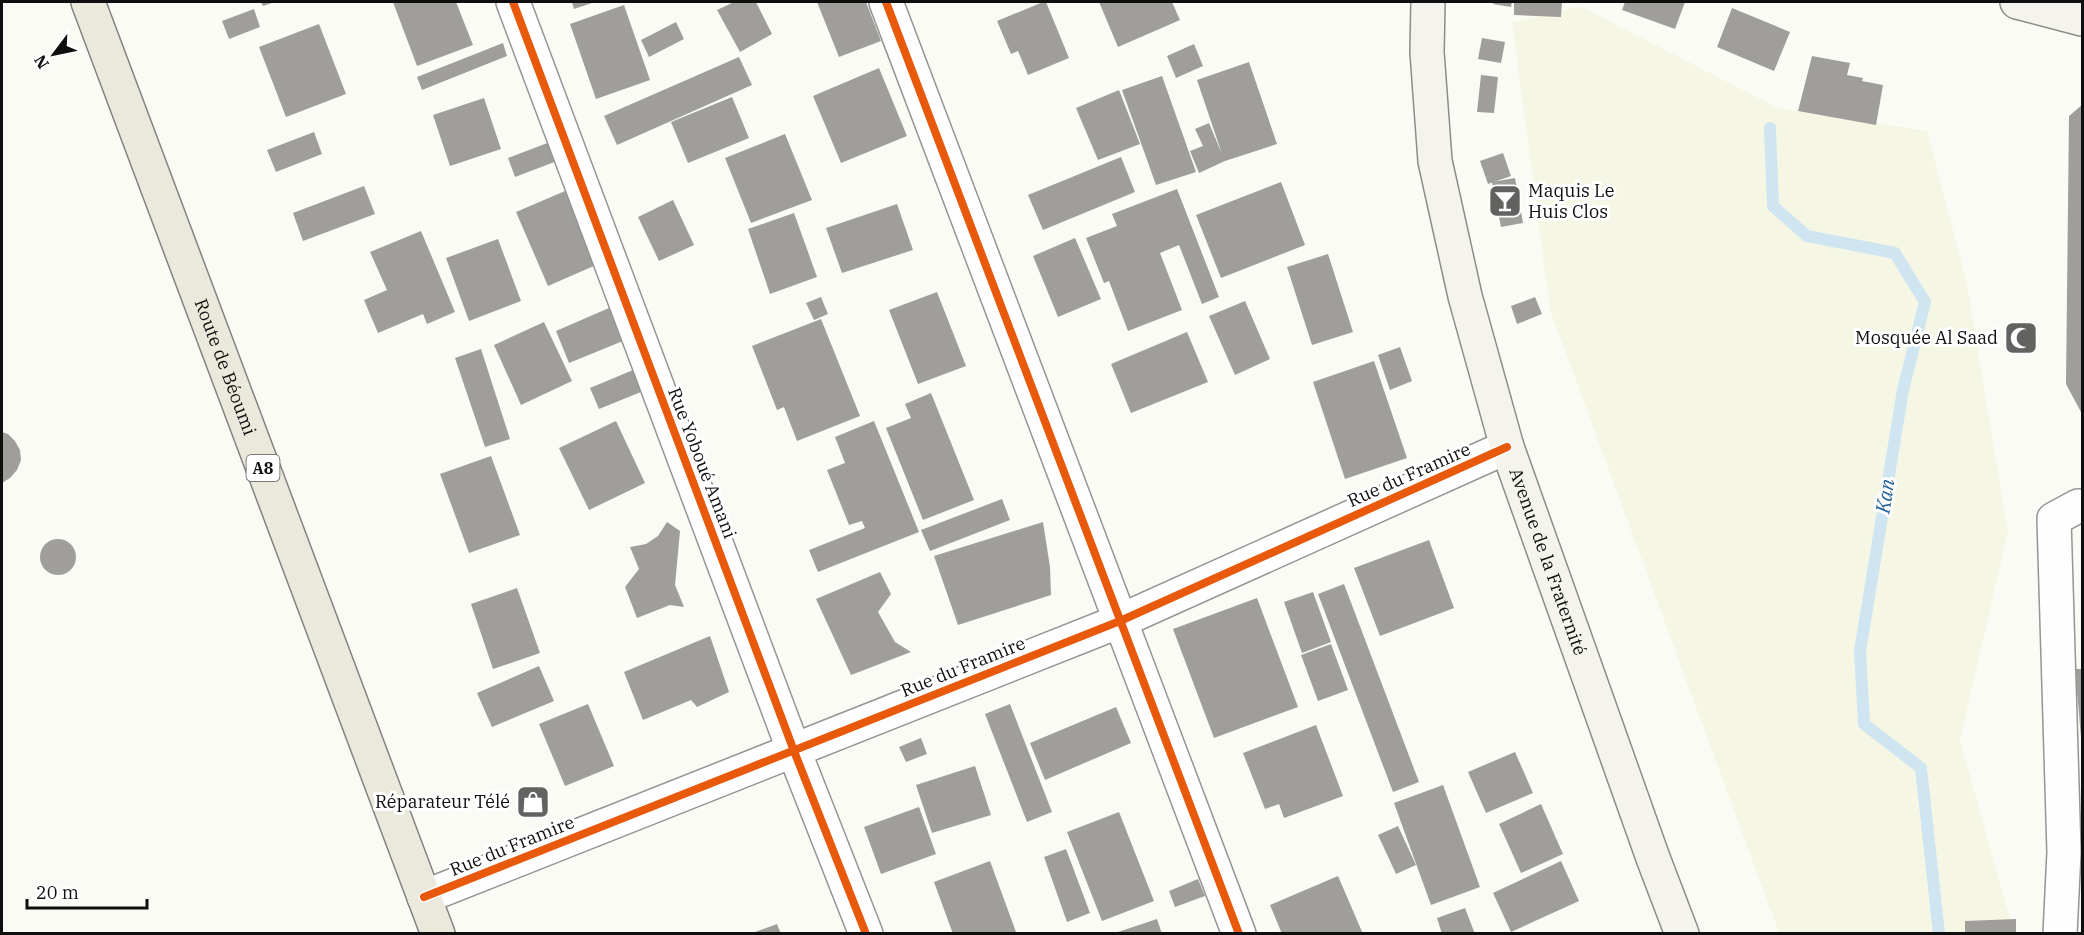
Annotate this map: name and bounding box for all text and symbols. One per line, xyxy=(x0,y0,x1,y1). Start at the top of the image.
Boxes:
north arrow xyxy=(24,24,84,84)
text: N xyxy=(29,51,53,73)
place label: Maquis Le Huis Clos xyxy=(1528,179,1614,223)
bar icon: Maquis Le Huis Clos xyxy=(1487,183,1523,219)
street label: Route de Béoumi xyxy=(189,295,262,439)
mosque icon: Mosquée Al Saad xyxy=(2003,320,2039,356)
place label: Mosquée Al Saad xyxy=(1855,326,1998,349)
street label: Rue Yoboué Amani xyxy=(663,384,742,542)
street label: Rue du Framire xyxy=(1344,437,1474,512)
road number: A8 xyxy=(246,455,280,481)
street label: Avenue de la Fraternité xyxy=(1504,465,1592,658)
water label: Kan xyxy=(1868,476,1901,516)
street label: Rue du Framire xyxy=(897,631,1028,702)
shop icon: Réparateur Télé xyxy=(515,784,551,820)
place label: Réparateur Télé xyxy=(375,790,510,813)
street label: Rue du Framire xyxy=(446,810,577,881)
scale bar xyxy=(27,872,147,910)
text: 20 m xyxy=(36,881,79,904)

